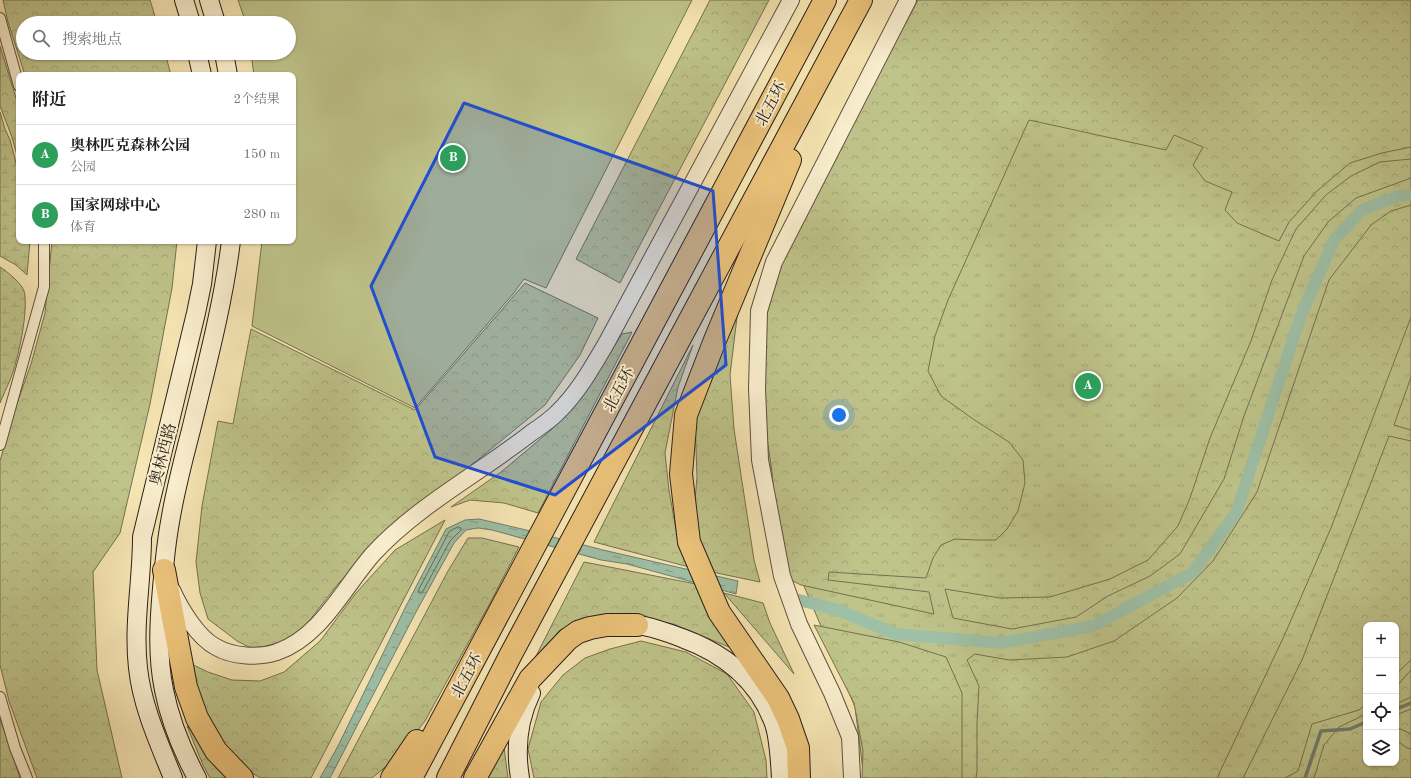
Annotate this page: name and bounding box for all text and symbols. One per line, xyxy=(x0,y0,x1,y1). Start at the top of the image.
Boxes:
search box xyxy=(16,16,296,60)
icon: search xyxy=(30,27,52,49)
text: 搜索地点 xyxy=(62,33,122,48)
street label: 北五环 xyxy=(752,78,790,129)
text: 附近 xyxy=(32,92,66,109)
text: 2个结果 xyxy=(233,93,280,106)
text: 奥林匹克森林公园 xyxy=(70,139,190,154)
pin: B xyxy=(440,143,466,173)
text: A xyxy=(40,148,50,161)
text: 150 m xyxy=(243,148,280,161)
text: 公园 xyxy=(70,161,96,174)
text: 国家网球中心 xyxy=(70,199,160,214)
text: B xyxy=(40,208,50,221)
text: 280 m xyxy=(243,208,280,221)
text: 体育 xyxy=(70,221,96,234)
street label: 北五环 xyxy=(600,364,638,415)
pin: A xyxy=(1075,371,1101,401)
your location xyxy=(829,405,849,425)
street label: 奥林西路 xyxy=(146,421,179,487)
map controls xyxy=(1363,622,1399,766)
button: + xyxy=(1363,622,1399,658)
street label: 北五环 xyxy=(448,650,486,701)
button: − xyxy=(1363,658,1399,694)
button: locate xyxy=(1363,694,1399,730)
button: layers xyxy=(1363,730,1399,766)

